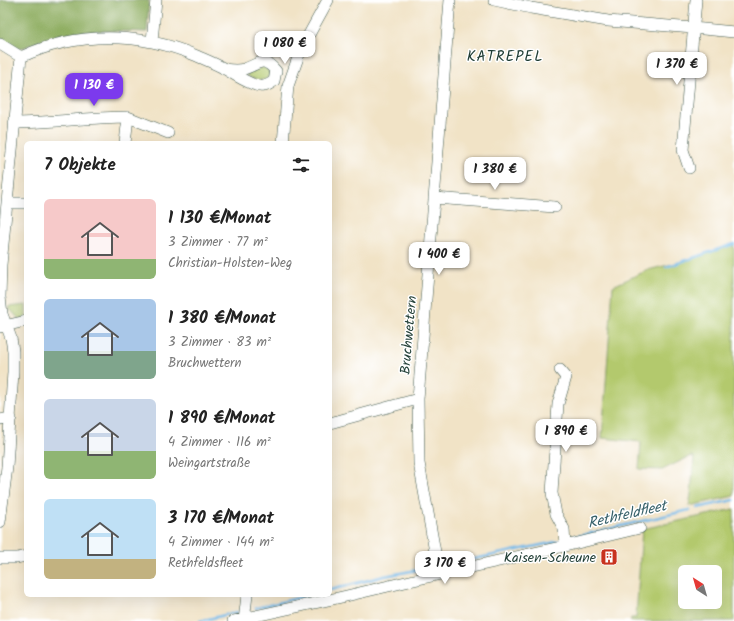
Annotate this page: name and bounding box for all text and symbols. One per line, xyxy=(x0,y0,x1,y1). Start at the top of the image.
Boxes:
pin: 1 080 € xyxy=(248,31,322,65)
text: 1 080 € xyxy=(263,33,307,54)
district label: KATREPEL xyxy=(467,45,543,69)
pin: 1 370 € xyxy=(640,52,714,86)
text: 1 370 € xyxy=(656,54,698,75)
pin: 1 130 € xyxy=(57,73,131,107)
text: 1 130 € xyxy=(74,75,114,96)
text: 7 Objekte xyxy=(44,152,116,179)
icon: filters xyxy=(290,154,312,176)
pin: 1 380 € xyxy=(458,157,532,191)
text: 1 380 € xyxy=(473,159,517,180)
text: 1 130 €/Monat xyxy=(168,205,271,232)
icon: home xyxy=(76,215,124,263)
text: 3 Zimmer · 77 m² xyxy=(168,232,268,253)
pin: 1 400 € xyxy=(402,242,476,276)
text: 1 400 € xyxy=(418,244,460,265)
text: Christian-Holsten-Weg xyxy=(168,253,292,274)
street label: Bruchwettern xyxy=(395,295,423,375)
text: 1 380 €/Monat xyxy=(168,305,276,332)
icon: home xyxy=(76,315,124,363)
text: 3 Zimmer · 83 m² xyxy=(168,332,271,353)
text: Bruchwettern xyxy=(168,353,241,374)
text: 1 890 €/Monat xyxy=(168,405,276,432)
icon: home xyxy=(76,415,124,463)
pin: 1 890 € xyxy=(529,419,603,453)
text: 1 890 € xyxy=(544,421,588,442)
text: 4 Zimmer · 116 m² xyxy=(168,432,271,453)
text: Weingartstraße xyxy=(168,453,250,474)
water label: Rethfeldfleet xyxy=(585,494,671,536)
text: 3 170 €/Monat xyxy=(168,505,274,532)
icon: home xyxy=(76,515,124,563)
text: 4 Zimmer · 144 m² xyxy=(168,532,274,553)
place label: Kaisen-Scheune xyxy=(504,547,597,569)
building icon: Kaisen-Scheune xyxy=(599,547,619,567)
pin: 3 170 € xyxy=(408,551,482,585)
text: Rethfeldsfleet xyxy=(168,553,243,574)
text: 3 170 € xyxy=(424,553,466,574)
north arrow xyxy=(678,565,722,609)
map controls xyxy=(678,565,722,609)

